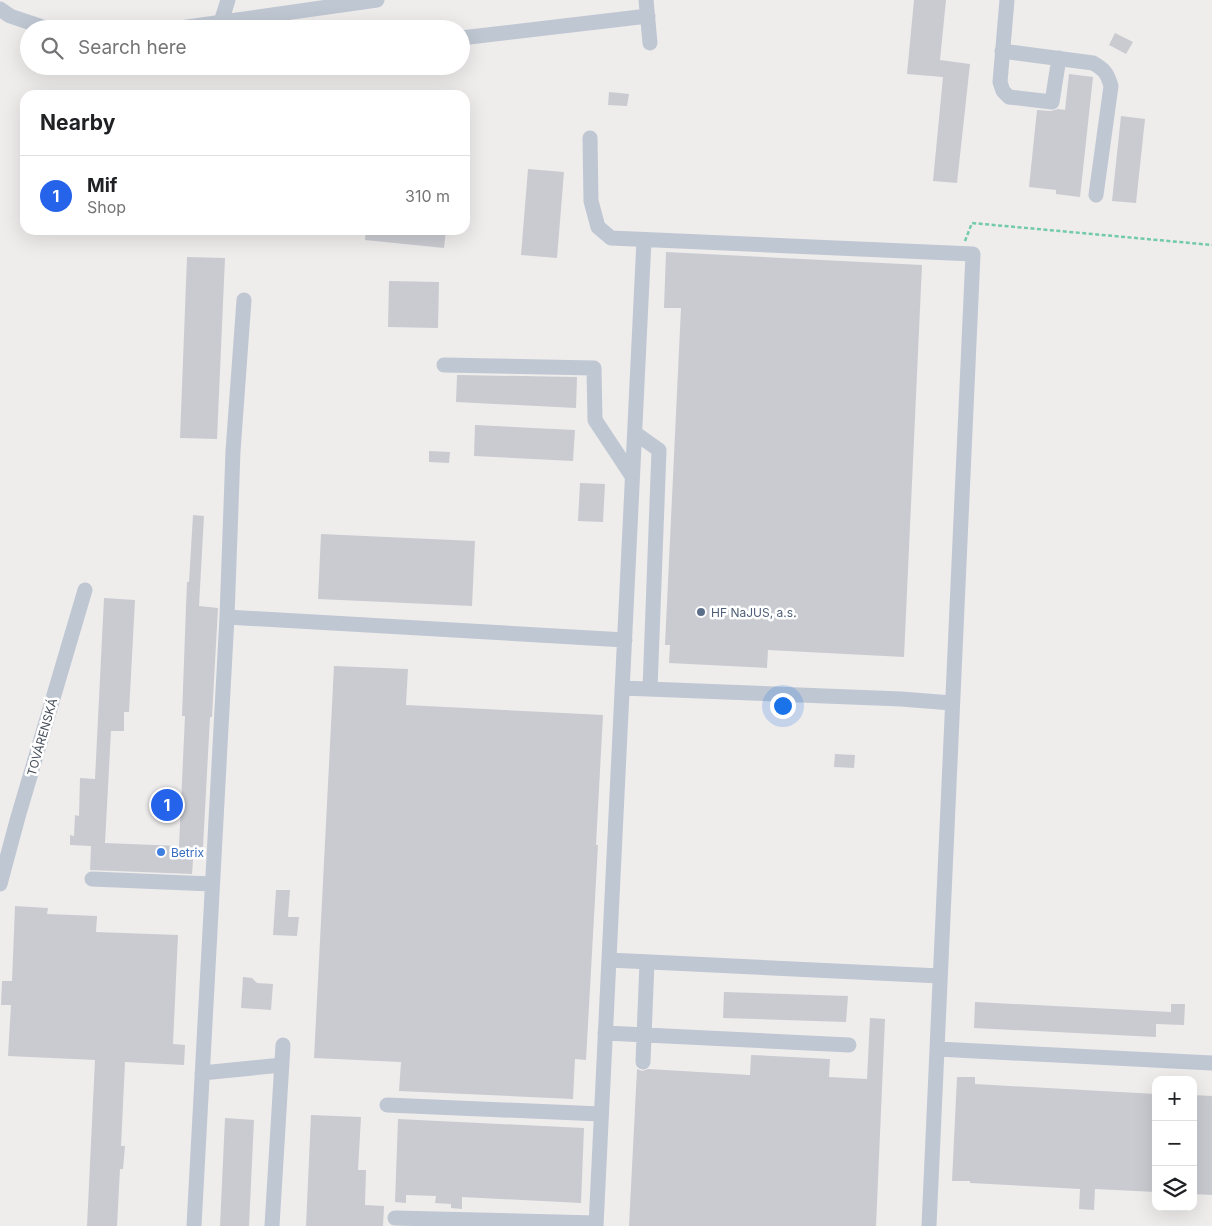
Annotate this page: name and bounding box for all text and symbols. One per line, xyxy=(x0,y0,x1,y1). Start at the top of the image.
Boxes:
search box xyxy=(20,20,470,75)
icon: search xyxy=(38,34,66,62)
text: Search here xyxy=(78,36,187,59)
text: Nearby xyxy=(40,110,115,135)
text: Mif xyxy=(87,174,117,197)
text: 1 xyxy=(53,186,59,206)
text: 310 m xyxy=(405,186,450,206)
text: Shop xyxy=(87,197,126,217)
place label: HF NaJUS, a.s. xyxy=(711,605,796,620)
marker: HF NaJUS, a.s. xyxy=(695,606,707,618)
your location xyxy=(770,693,796,719)
street label: TOVÁRENSKÁ xyxy=(24,697,60,777)
pin: 1 xyxy=(151,786,183,824)
place label: Betrix xyxy=(171,845,204,860)
marker: Betrix xyxy=(155,846,167,858)
map controls xyxy=(1152,1076,1197,1211)
button: + xyxy=(1152,1076,1197,1121)
button: − xyxy=(1152,1121,1197,1166)
button: layers xyxy=(1152,1166,1197,1211)

